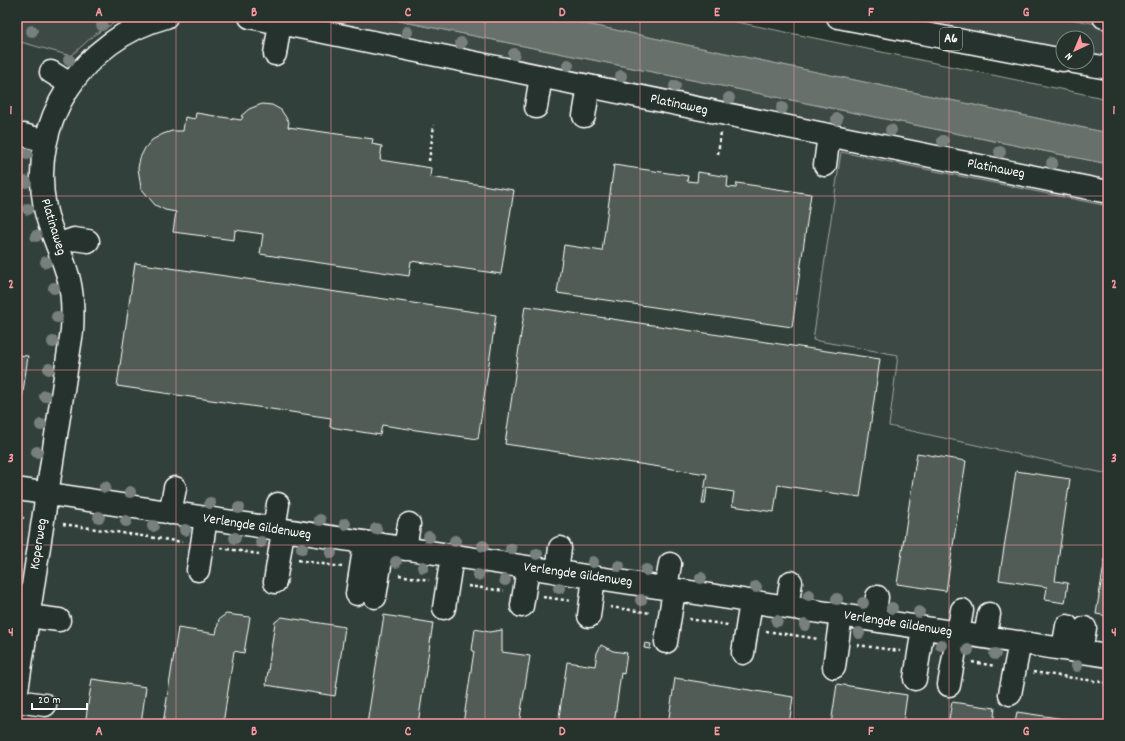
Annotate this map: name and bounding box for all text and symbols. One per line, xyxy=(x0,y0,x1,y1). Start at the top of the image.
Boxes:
text: A xyxy=(95,4,103,23)
text: B xyxy=(251,4,257,23)
text: C xyxy=(405,4,412,23)
text: D xyxy=(559,4,566,23)
text: E xyxy=(714,4,721,23)
text: F xyxy=(868,4,874,23)
text: G xyxy=(1023,4,1030,23)
road number: A6 xyxy=(940,28,962,50)
north arrow xyxy=(1055,30,1095,70)
text: N xyxy=(1062,48,1077,63)
street label: Platinaweg xyxy=(648,89,710,121)
text: 1 xyxy=(10,102,13,121)
text: 1 xyxy=(1113,102,1116,121)
street label: Platinaweg xyxy=(965,154,1027,184)
street label: Platinaweg xyxy=(35,196,71,258)
text: 2 xyxy=(8,276,14,295)
text: 2 xyxy=(1111,276,1117,295)
text: 3 xyxy=(8,450,14,469)
text: 3 xyxy=(1111,450,1117,469)
street label: Verlengde Gildenweg xyxy=(201,509,313,545)
street label: Koperweg xyxy=(25,517,53,571)
street label: Verlengde Gildenweg xyxy=(522,557,634,593)
street label: Verlengde Gildenweg xyxy=(842,606,954,642)
text: 4 xyxy=(8,624,14,643)
text: 4 xyxy=(1111,624,1117,643)
scale bar xyxy=(32,685,87,711)
text: 20 m xyxy=(38,692,61,709)
text: A xyxy=(95,723,103,741)
text: B xyxy=(251,723,257,741)
text: C xyxy=(405,723,412,741)
text: D xyxy=(559,723,566,741)
text: E xyxy=(714,723,721,741)
text: F xyxy=(868,723,874,741)
text: G xyxy=(1023,723,1030,741)

